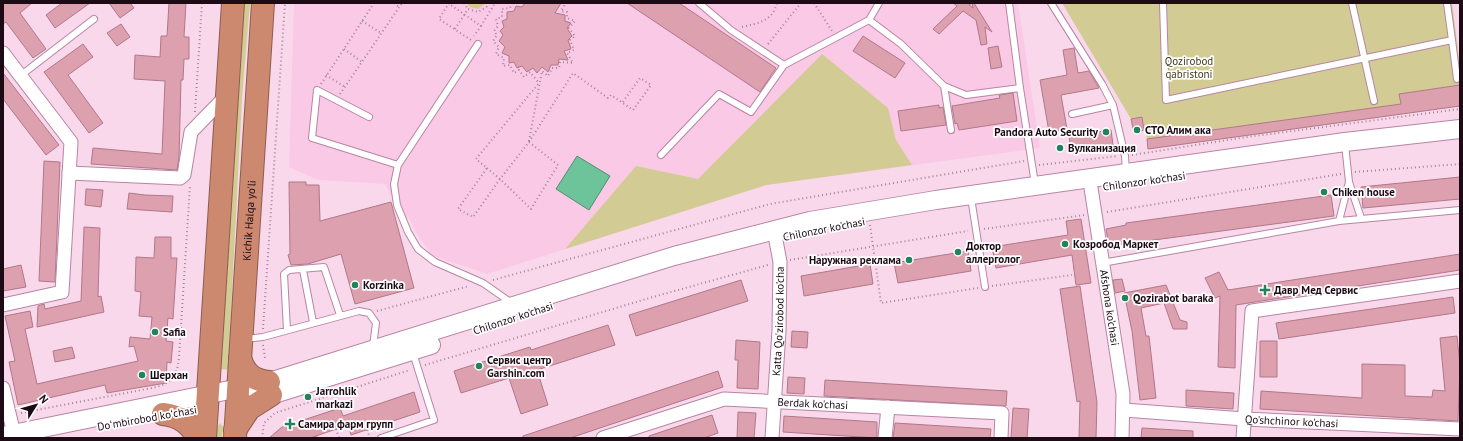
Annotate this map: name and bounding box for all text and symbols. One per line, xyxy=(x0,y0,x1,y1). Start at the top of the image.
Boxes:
park label: Qozirobod qabristoni xyxy=(1165,54,1213,81)
place label: СТО Алим ака xyxy=(1145,123,1211,137)
place label: Pandora Auto Security xyxy=(994,125,1099,139)
marker: СТО Алим ака xyxy=(1132,125,1142,135)
marker: Pandora Auto Security xyxy=(1101,127,1111,137)
place label: Вулканизация xyxy=(1068,141,1136,155)
marker: Вулканизация xyxy=(1055,143,1065,153)
street label: Chilonzor ko'chasi xyxy=(1102,168,1186,194)
street label: Kichik Halqa yo'li xyxy=(239,180,259,261)
place label: Chiken house xyxy=(1332,185,1395,199)
marker: Chiken house xyxy=(1319,187,1329,197)
street label: Chilonzor ko'chasi xyxy=(782,214,866,244)
place label: Козробод Маркет xyxy=(1073,237,1159,251)
place label: Доктор аллерголог xyxy=(966,239,1021,266)
marker: Козробод Маркет xyxy=(1060,239,1070,249)
marker: Доктор аллерголог xyxy=(953,247,963,257)
place label: Наружная реклама xyxy=(809,253,901,267)
marker: Наружная реклама xyxy=(904,255,914,265)
street label: Katta Qo'zirobod ko'cha xyxy=(769,266,787,376)
street label: Afshona ko'chasi xyxy=(1097,269,1122,347)
place label: Korzinka xyxy=(363,278,404,292)
marker: Korzinka xyxy=(350,280,360,290)
place label: Давр Мед Сервис xyxy=(1274,283,1358,297)
marker: Давр Мед Сервис xyxy=(1259,284,1271,296)
place label: Qozirabot baraka xyxy=(1133,291,1213,305)
marker: Qozirabot baraka xyxy=(1120,293,1130,303)
street label: Chilonzor ko'chasi xyxy=(471,298,555,338)
place label: Safia xyxy=(163,325,186,339)
marker: Safia xyxy=(150,327,160,337)
place label: Сервис центр Garshin.com xyxy=(487,353,551,380)
marker: Сервис центр Garshin.com xyxy=(474,361,484,371)
place label: Шерхан xyxy=(150,368,188,382)
marker: Шерхан xyxy=(137,370,147,380)
place label: Jarrohlik markazi xyxy=(315,384,357,411)
north arrow xyxy=(16,385,56,425)
text: N xyxy=(36,392,52,406)
marker: Jarrohlik markazi xyxy=(303,392,313,402)
street label: Berdak ko'chasi xyxy=(777,395,849,412)
street label: Doʻmbirobod koʻchasi xyxy=(96,402,198,434)
street label: Qo'shchinor ko'chasi xyxy=(1245,412,1339,430)
place label: Самира фарм групп xyxy=(298,417,393,431)
marker: Самира фарм групп xyxy=(285,419,295,429)

